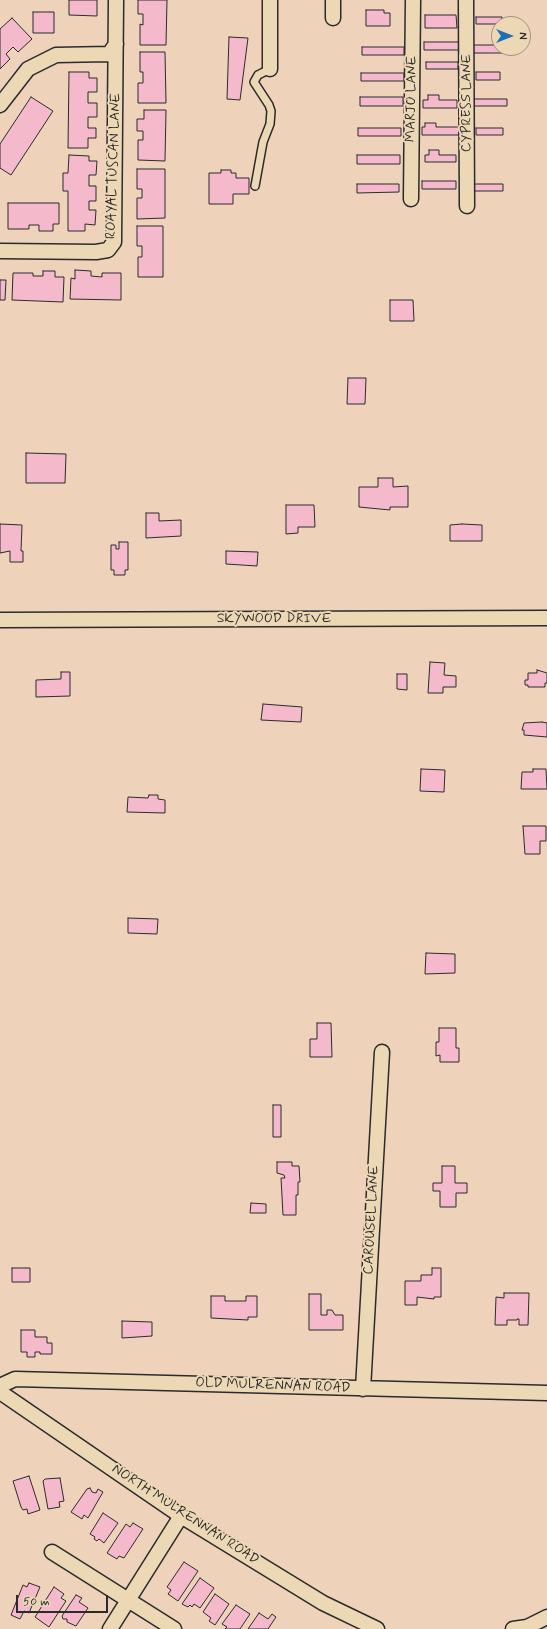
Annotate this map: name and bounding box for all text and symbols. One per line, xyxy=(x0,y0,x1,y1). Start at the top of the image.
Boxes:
north arrow xyxy=(491,16,531,56)
text: N xyxy=(515,32,529,40)
street label: CYPRESS LANE xyxy=(459,54,475,152)
street label: MARJO LANE xyxy=(403,56,421,142)
street label: ROAYAL TUSCAN LANE xyxy=(103,93,125,239)
street label: SKYWOOD DRIVE xyxy=(217,611,331,627)
street label: CAROUSEL LANE xyxy=(361,1165,383,1275)
street label: OLD MULRENNAN ROAD xyxy=(195,1375,351,1397)
street label: NORTH MULRENNAN ROAD xyxy=(108,1461,262,1569)
scale bar xyxy=(18,1587,110,1613)
text: 50 m xyxy=(23,1594,50,1610)

